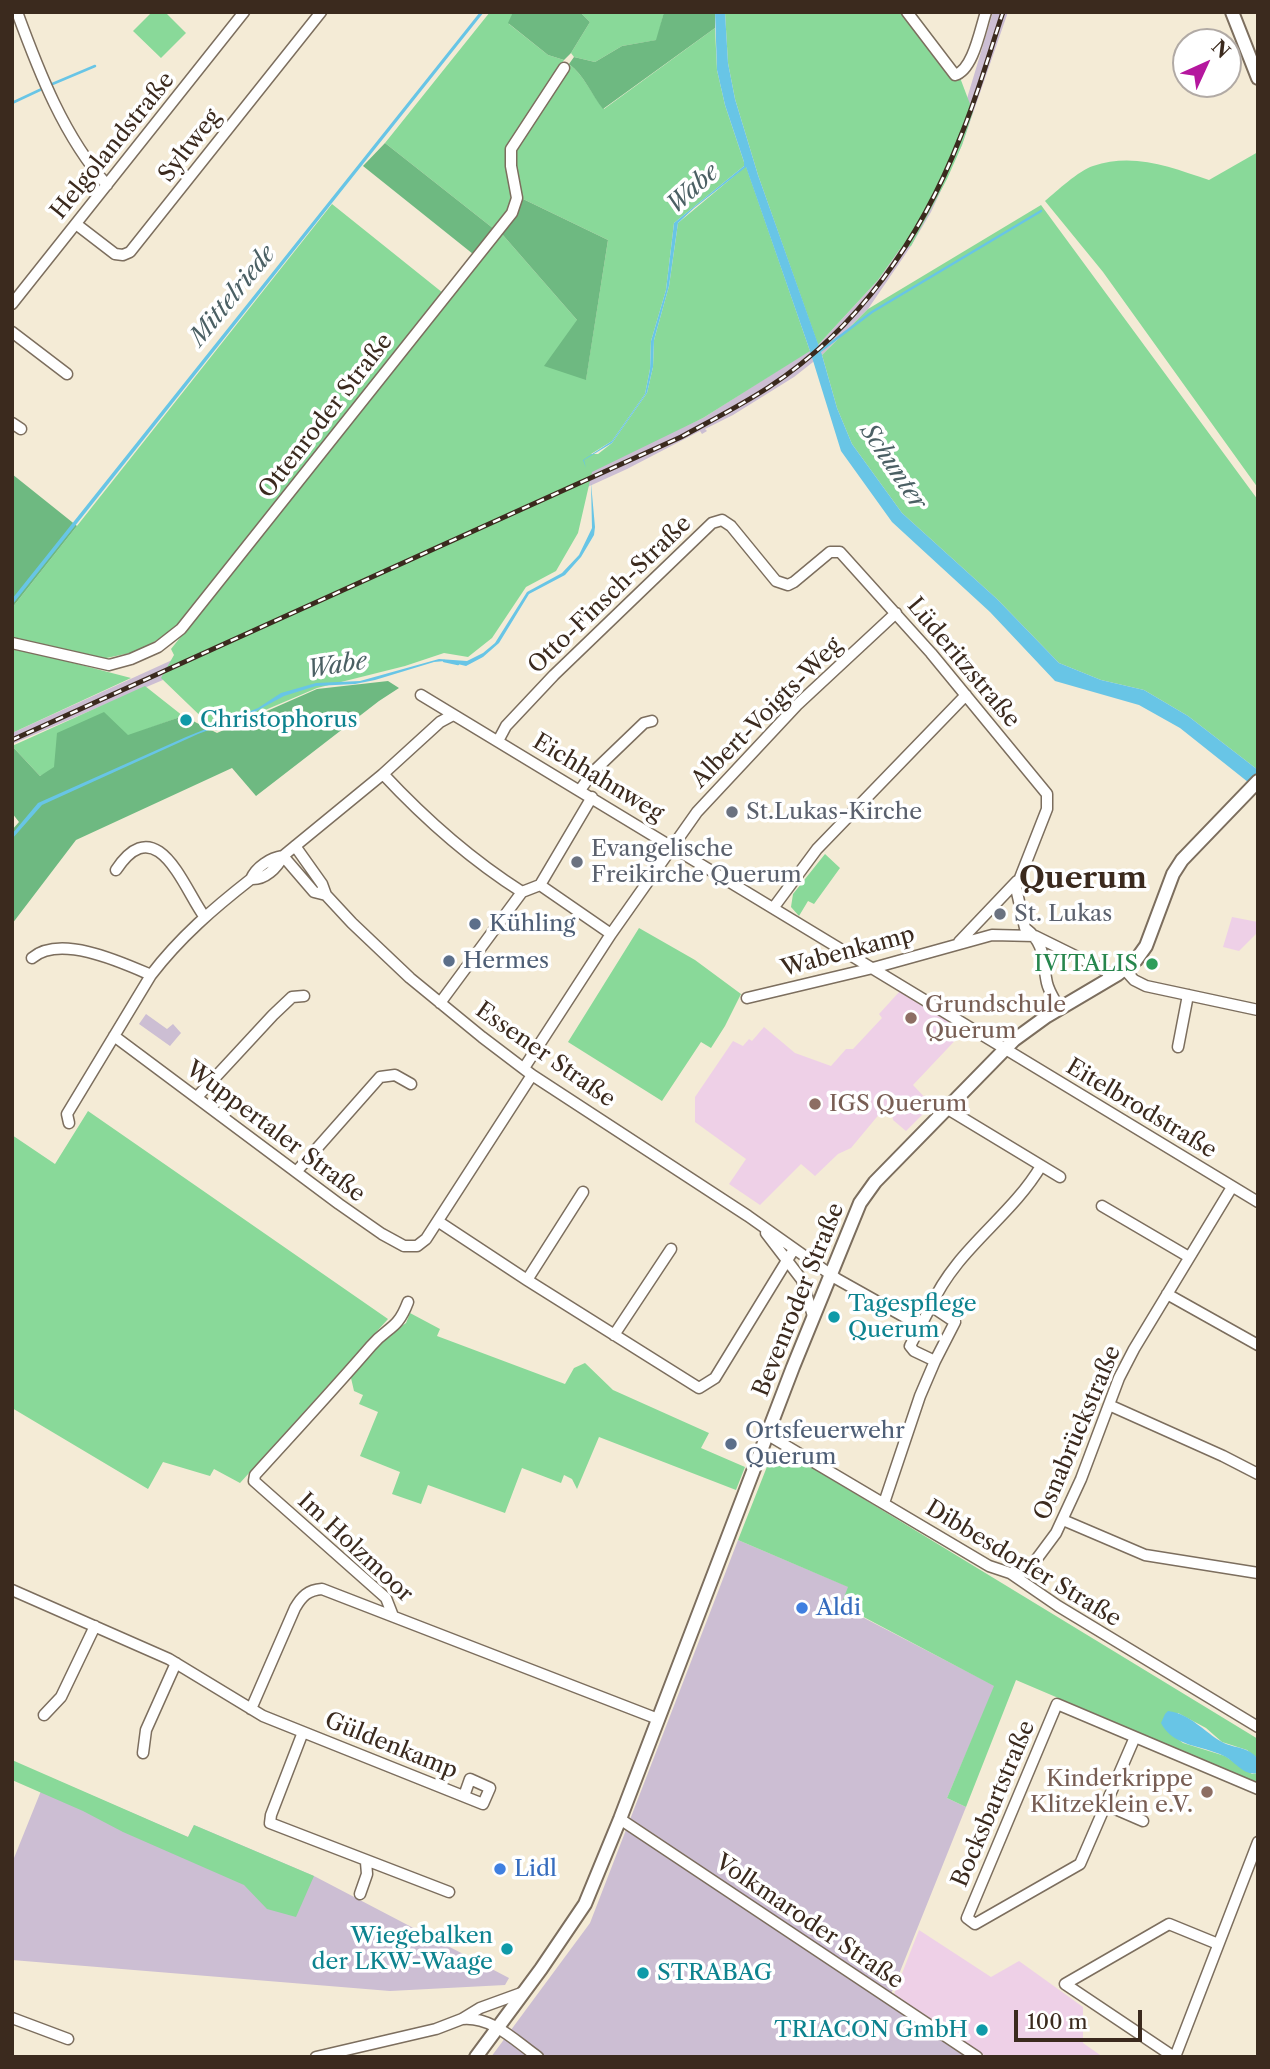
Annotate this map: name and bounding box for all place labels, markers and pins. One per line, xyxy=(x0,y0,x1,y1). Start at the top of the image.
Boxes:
place label: Christophorus xyxy=(200,706,357,734)
marker: Christophorus xyxy=(178,712,194,728)
place label: St.Lukas-Kirche xyxy=(746,798,922,826)
marker: St.Lukas-Kirche xyxy=(724,804,740,820)
place label: Evangelische Freikirche Querum xyxy=(591,835,802,889)
marker: Evangelische Freikirche Querum xyxy=(569,854,585,870)
place label: St. Lukas xyxy=(1014,900,1112,928)
marker: St. Lukas xyxy=(992,906,1008,922)
place label: Kühling xyxy=(489,910,575,938)
marker: Kühling xyxy=(467,916,483,932)
place label: Hermes xyxy=(463,947,549,975)
place label: IVITALIS xyxy=(1034,950,1138,978)
marker: Hermes xyxy=(441,953,457,969)
marker: IVITALIS xyxy=(1144,956,1160,972)
place label: Grundschule Querum xyxy=(925,991,1066,1045)
marker: Grundschule Querum xyxy=(903,1010,919,1026)
place label: IGS Querum xyxy=(829,1090,967,1118)
marker: IGS Querum xyxy=(807,1096,823,1112)
place label: Tagespflege Querum xyxy=(848,1290,977,1344)
marker: Tagespflege Querum xyxy=(826,1309,842,1325)
place label: Ortsfeuerwehr Querum xyxy=(745,1417,905,1471)
marker: Ortsfeuerwehr Querum xyxy=(723,1436,739,1452)
place label: Aldi xyxy=(816,1594,861,1622)
marker: Aldi xyxy=(794,1600,810,1616)
place label: Kinderkrippe Klitzeklein e.V. xyxy=(1030,1765,1193,1819)
marker: Kinderkrippe Klitzeklein e.V. xyxy=(1199,1784,1215,1800)
place label: Lidl xyxy=(514,1855,557,1883)
marker: Lidl xyxy=(492,1861,508,1877)
place label: Wiegebalken der LKW-Waage xyxy=(312,1922,493,1976)
marker: Wiegebalken der LKW-Waage xyxy=(499,1941,515,1957)
place label: STRABAG xyxy=(657,1959,772,1987)
marker: STRABAG xyxy=(635,1965,651,1981)
place label: TRIACON GmbH xyxy=(774,2016,968,2044)
marker: TRIACON GmbH xyxy=(974,2022,990,2038)

